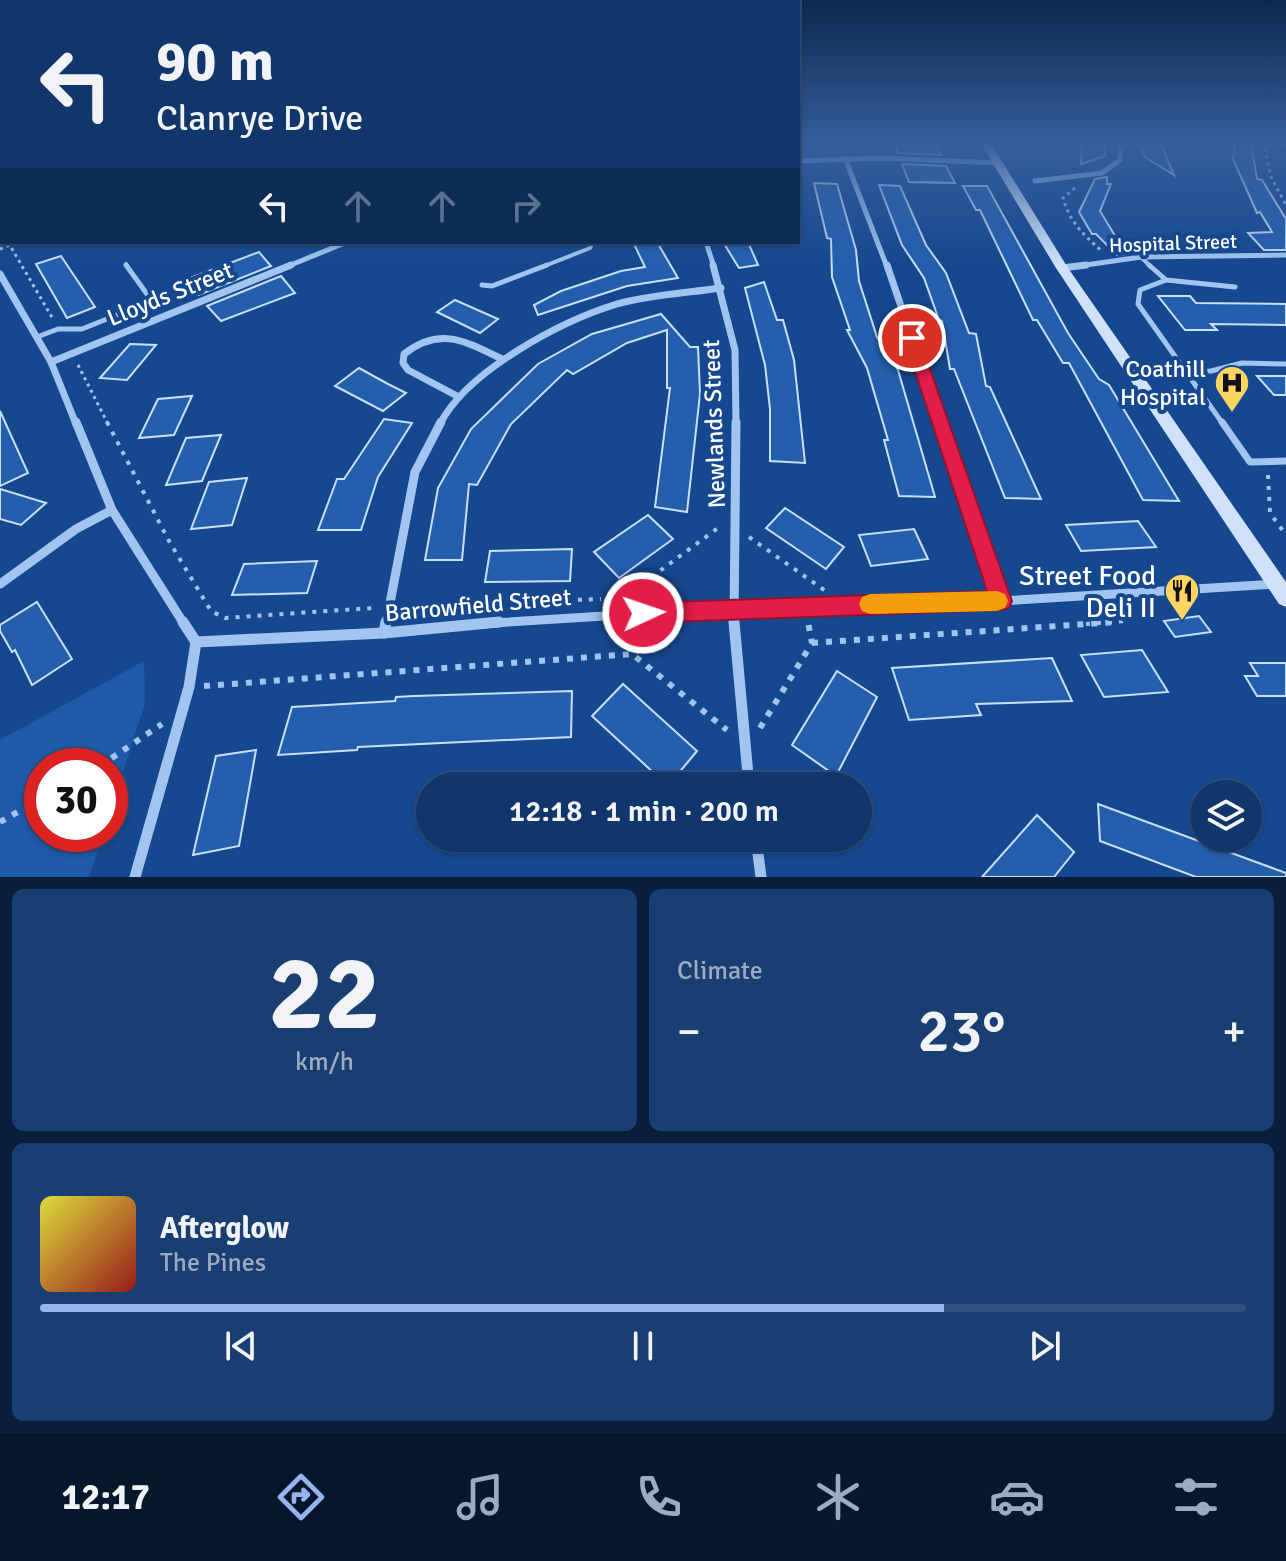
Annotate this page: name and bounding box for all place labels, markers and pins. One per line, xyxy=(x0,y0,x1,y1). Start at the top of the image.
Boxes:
pin xyxy=(878,304,946,372)
place label: Coathill Hospital xyxy=(1120,354,1206,412)
hospital icon: Coathill Hospital xyxy=(1213,364,1251,414)
place label: Street Food Deli II xyxy=(1019,559,1156,625)
restaurant icon: Street Food Deli II xyxy=(1163,572,1201,622)

